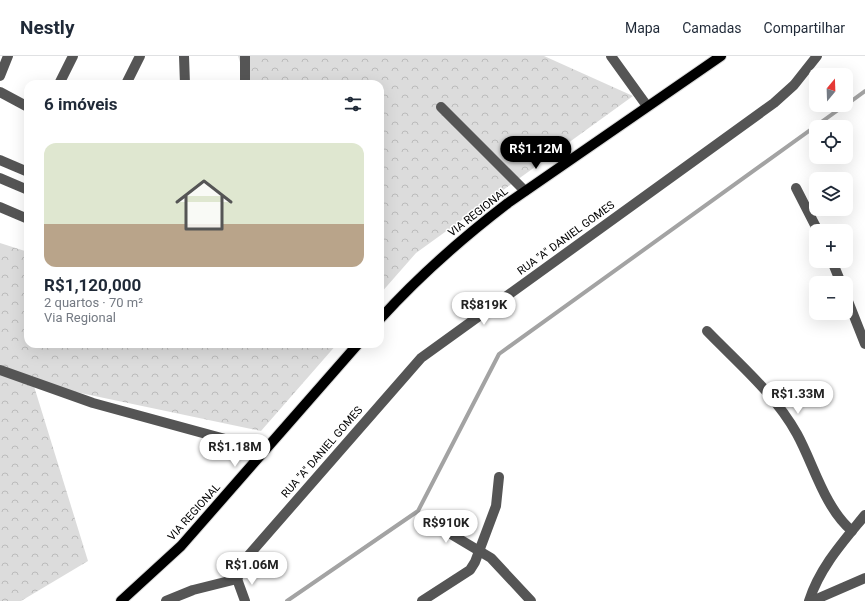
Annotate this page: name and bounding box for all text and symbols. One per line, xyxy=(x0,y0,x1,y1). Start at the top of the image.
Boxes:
text: Nestly xyxy=(20,16,74,39)
text: Mapa xyxy=(625,20,660,36)
text: Camadas xyxy=(682,20,742,36)
text: Compartilhar xyxy=(764,20,845,36)
north arrow xyxy=(809,68,853,112)
map controls xyxy=(809,68,853,320)
icon: filters xyxy=(342,93,364,115)
text: 6 imóveis xyxy=(44,94,118,114)
button: locate xyxy=(809,120,853,164)
pin: R$1.12M xyxy=(499,136,573,170)
text: R$1.12M xyxy=(509,141,563,156)
icon: home xyxy=(168,169,240,241)
button: layers xyxy=(809,172,853,216)
street label: VIA REGIONAL xyxy=(446,185,510,239)
street label: RUA "A" DANIEL GOMES xyxy=(515,198,617,278)
button: + xyxy=(809,224,853,268)
text: R$1,120,000 xyxy=(44,275,141,295)
button: − xyxy=(809,276,853,320)
pin: R$819K xyxy=(451,292,517,326)
text: 2 quartos · 70 m² xyxy=(44,295,143,310)
text: R$819K xyxy=(461,297,507,312)
text: Via Regional xyxy=(44,310,116,325)
pin: R$1.33M xyxy=(761,381,835,415)
text: R$1.33M xyxy=(771,386,825,401)
street label: RUA "A" DANIEL GOMES xyxy=(279,403,366,500)
pin: R$1.18M xyxy=(198,434,272,468)
text: R$1.18M xyxy=(208,439,262,454)
street label: VIA REGIONAL xyxy=(165,481,223,543)
pin: R$910K xyxy=(413,510,479,544)
text: R$910K xyxy=(423,515,469,530)
pin: R$1.06M xyxy=(215,552,289,586)
text: R$1.06M xyxy=(225,557,279,572)

